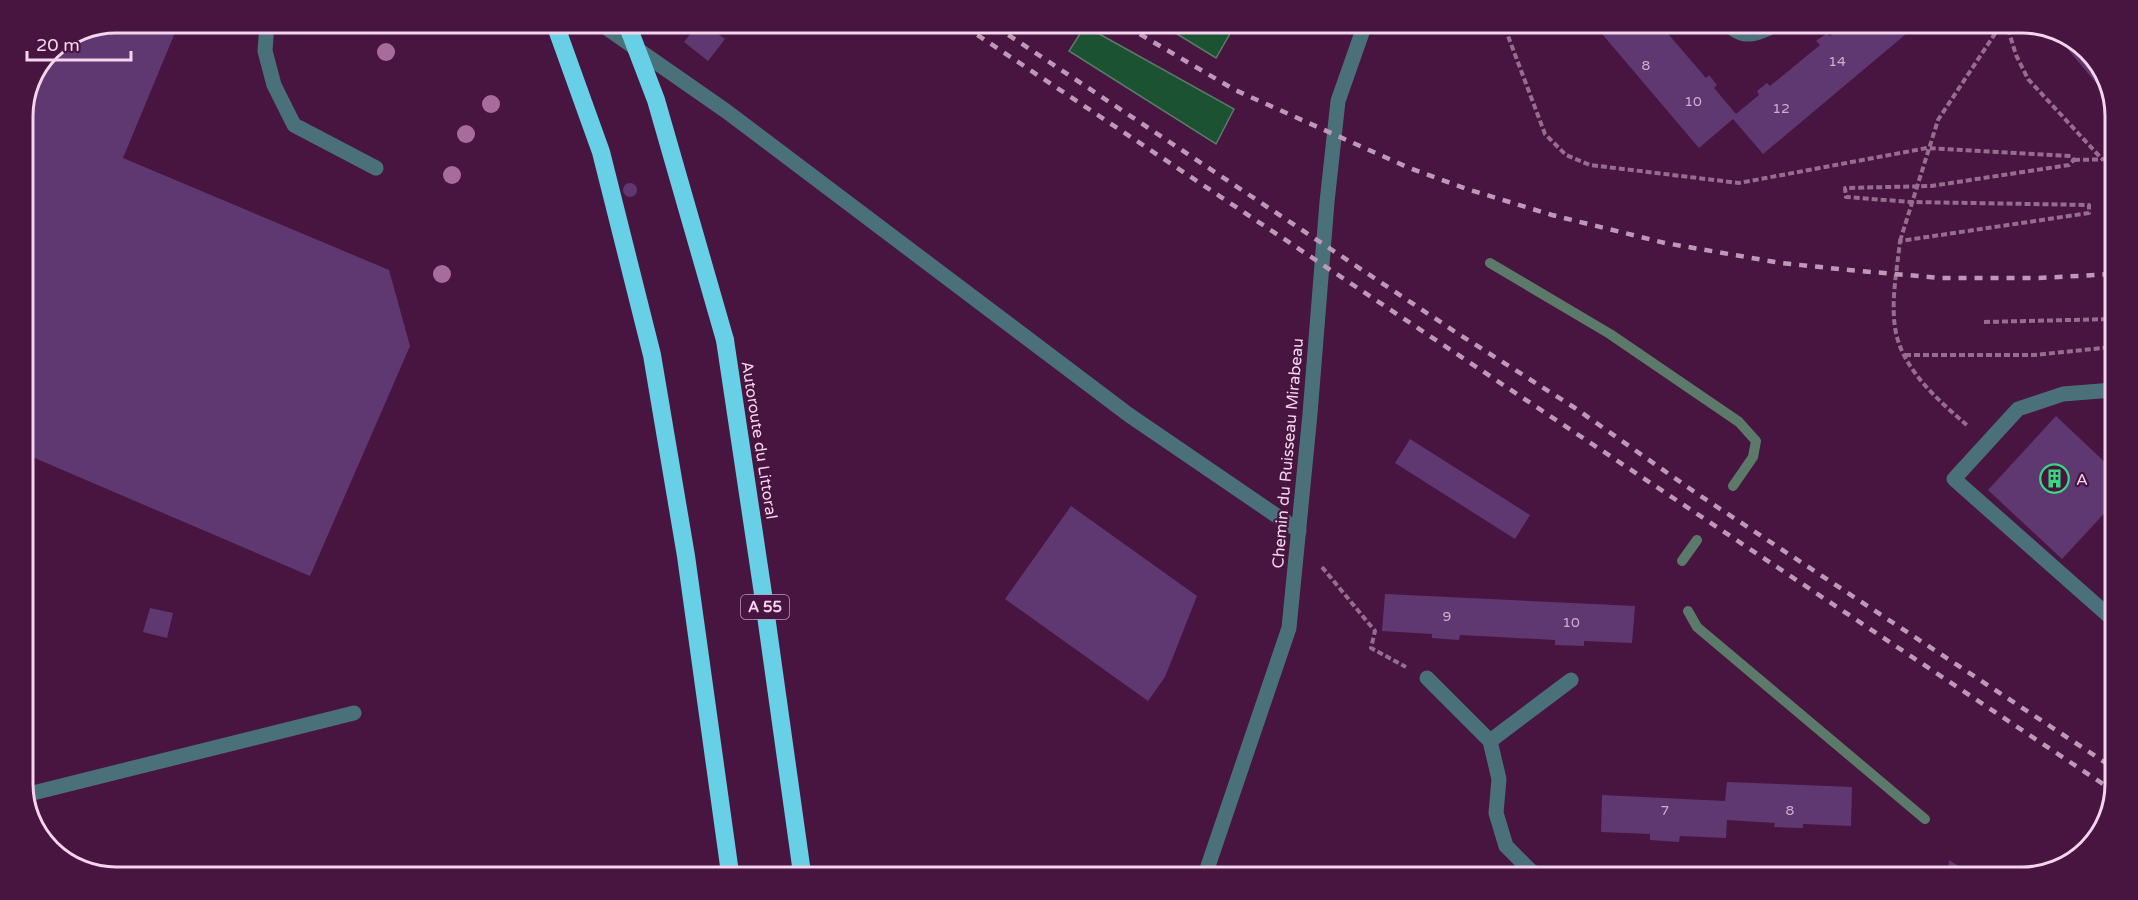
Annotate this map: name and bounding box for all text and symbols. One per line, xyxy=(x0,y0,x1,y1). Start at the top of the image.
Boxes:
scale bar xyxy=(27,24,130,62)
text: 20 m xyxy=(36,34,80,56)
house number: 14 xyxy=(1828,53,1846,70)
house number: 8 xyxy=(1642,57,1651,74)
house number: 10 xyxy=(1684,93,1702,110)
house number: 12 xyxy=(1772,100,1790,117)
street label: Chemin du Ruisseau Mirabeau xyxy=(1268,337,1308,569)
street label: Autoroute du Littoral xyxy=(737,360,781,521)
building icon: A xyxy=(2039,463,2071,495)
place label: A xyxy=(2076,470,2088,490)
road number: A 55 xyxy=(741,595,789,619)
house number: 9 xyxy=(1443,608,1451,625)
house number: 10 xyxy=(1562,614,1580,631)
house number: 7 xyxy=(1661,802,1669,819)
house number: 8 xyxy=(1786,802,1795,819)

